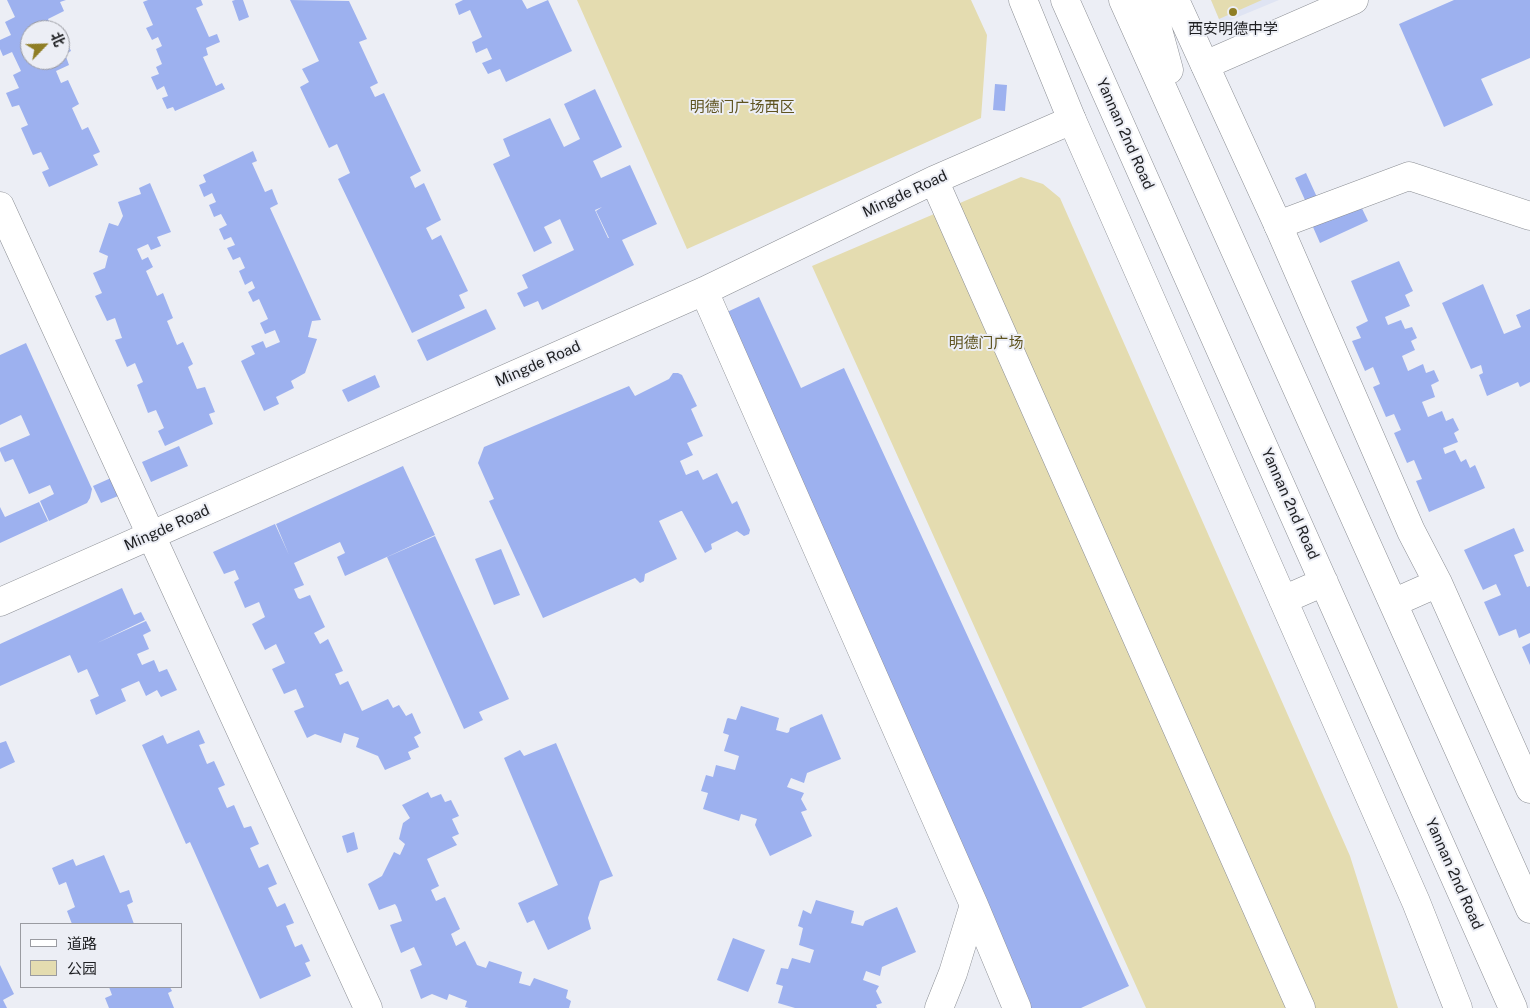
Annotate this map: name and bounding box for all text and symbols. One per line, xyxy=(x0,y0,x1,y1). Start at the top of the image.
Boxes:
marker: 西安明德中学 xyxy=(1227,6,1239,18)
north arrow xyxy=(20,20,70,70)
place label: 西安明德中学 xyxy=(1188,20,1278,38)
text: 北 xyxy=(48,30,68,49)
street label: Yannan 2nd Road xyxy=(1092,76,1158,192)
park label: 明德门广场西区 xyxy=(690,98,794,116)
street label: Mingde Road xyxy=(860,167,950,221)
park label: 明德门广场 xyxy=(949,334,1023,352)
street label: Mingde Road xyxy=(493,337,583,391)
street label: Yannan 2nd Road xyxy=(1257,446,1323,562)
street label: Mingde Road xyxy=(122,501,212,555)
street label: Yannan 2nd Road xyxy=(1421,816,1487,932)
legend xyxy=(20,923,182,988)
text: 道路 xyxy=(67,935,97,952)
text: 公园 xyxy=(67,960,97,977)

